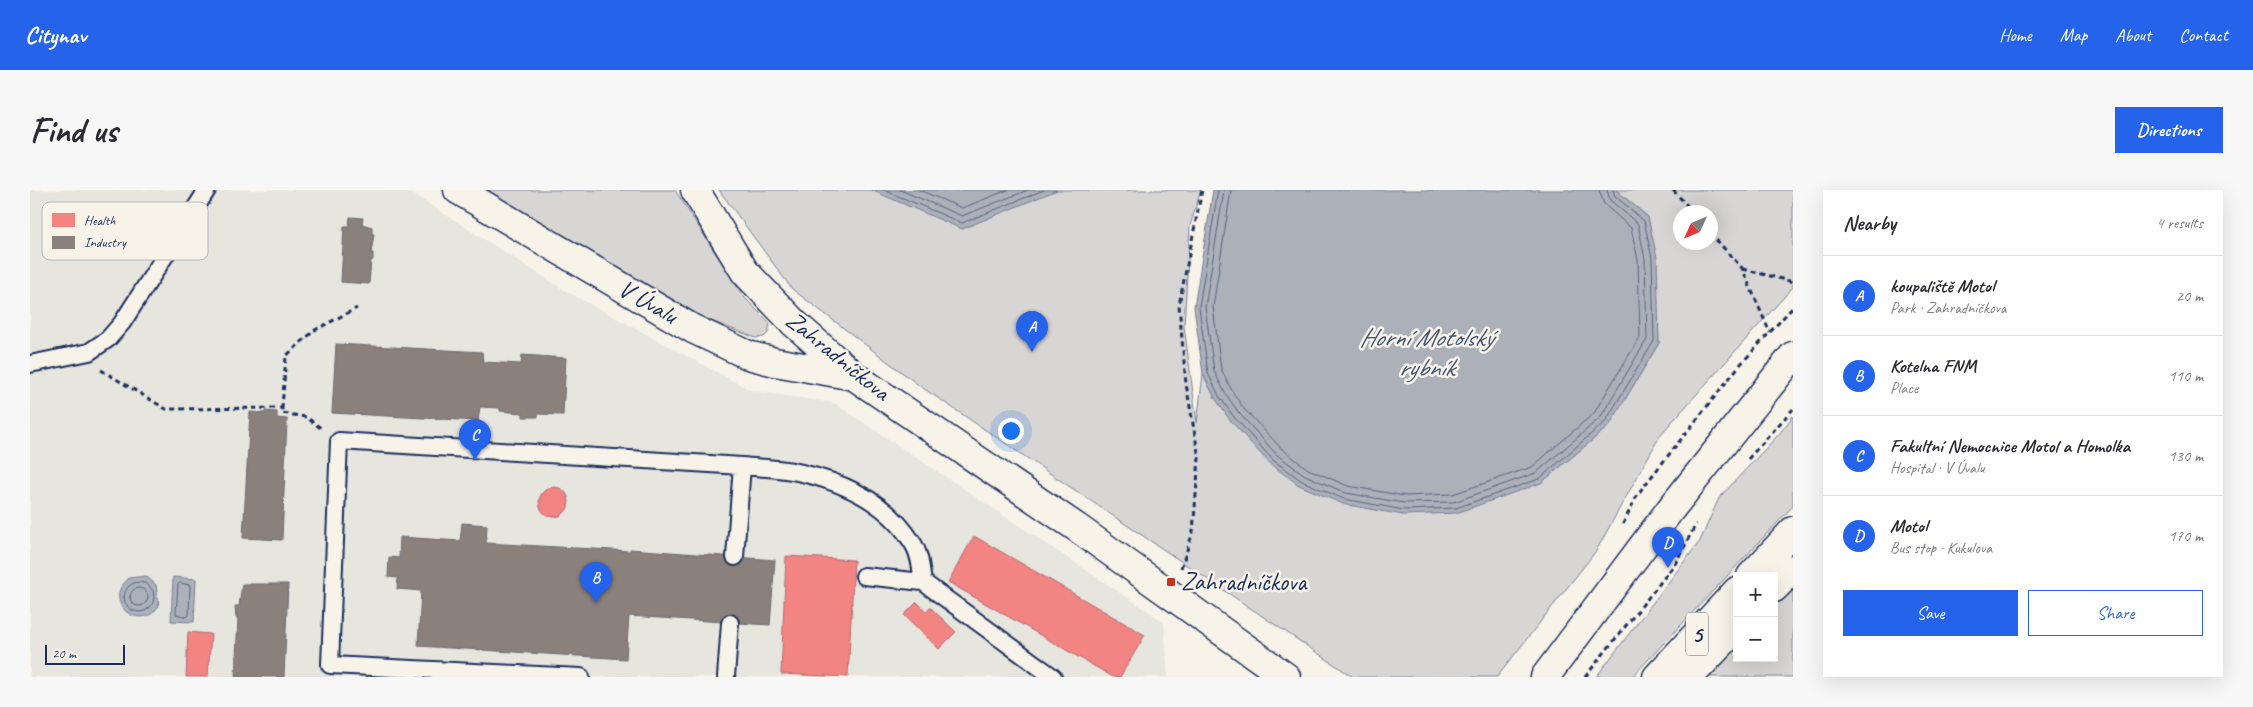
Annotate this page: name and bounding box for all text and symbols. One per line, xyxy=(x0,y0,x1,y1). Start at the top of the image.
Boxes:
text: Citynav xyxy=(25,20,86,50)
text: Home xyxy=(1999,24,2032,46)
text: Map xyxy=(2060,24,2087,46)
text: About xyxy=(2115,24,2151,46)
text: Contact xyxy=(2179,24,2228,46)
button: Directions xyxy=(2115,107,2223,153)
text: Find us xyxy=(30,108,117,153)
legend xyxy=(42,202,208,260)
north arrow xyxy=(1673,205,1718,250)
text: Nearby xyxy=(1843,210,1896,236)
text: Health xyxy=(84,212,116,229)
text: 4 results xyxy=(2156,213,2203,233)
text: Industry xyxy=(84,234,127,251)
street label: V Úvalu xyxy=(613,272,685,332)
text: koupaliště Motol xyxy=(1890,274,1994,298)
text: A xyxy=(1855,286,1863,306)
text: 20 m xyxy=(2176,286,2203,306)
text: Park · Zahradníčkova xyxy=(1890,298,2006,318)
street label: Zahradníčkova xyxy=(779,304,898,409)
pin: A xyxy=(1016,311,1048,352)
water label: Horní Motolský rybník xyxy=(1359,321,1499,384)
text: Kotelna FNM xyxy=(1890,354,1976,378)
text: B xyxy=(1855,366,1863,386)
text: 110 m xyxy=(2169,366,2203,386)
text: Place xyxy=(1890,378,1918,398)
your location xyxy=(998,418,1024,444)
pin: C xyxy=(459,419,491,460)
text: Fakultní Nemocnice Motol a Homolka xyxy=(1890,434,2130,458)
text: C xyxy=(1855,446,1863,466)
text: 130 m xyxy=(2169,446,2203,466)
text: Hospital · V Úvalu xyxy=(1890,458,1985,478)
text: Motol xyxy=(1890,514,1927,538)
text: D xyxy=(1854,526,1864,546)
text: 170 m xyxy=(2169,526,2203,546)
pin: D xyxy=(1652,527,1684,568)
text: Bus stop · Kukulova xyxy=(1890,538,1992,558)
pin: B xyxy=(580,562,612,603)
place label: Zahradníčkova xyxy=(1181,566,1308,598)
map controls xyxy=(1733,572,1778,662)
button: + xyxy=(1733,572,1778,617)
marker: Zahradníčkova xyxy=(1165,576,1177,588)
button: Save xyxy=(1843,590,2018,636)
button: Share xyxy=(2028,590,2203,636)
road number: 5 xyxy=(1686,612,1708,656)
button: − xyxy=(1733,617,1778,662)
scale bar xyxy=(45,642,125,665)
text: 20 m xyxy=(52,645,76,662)

